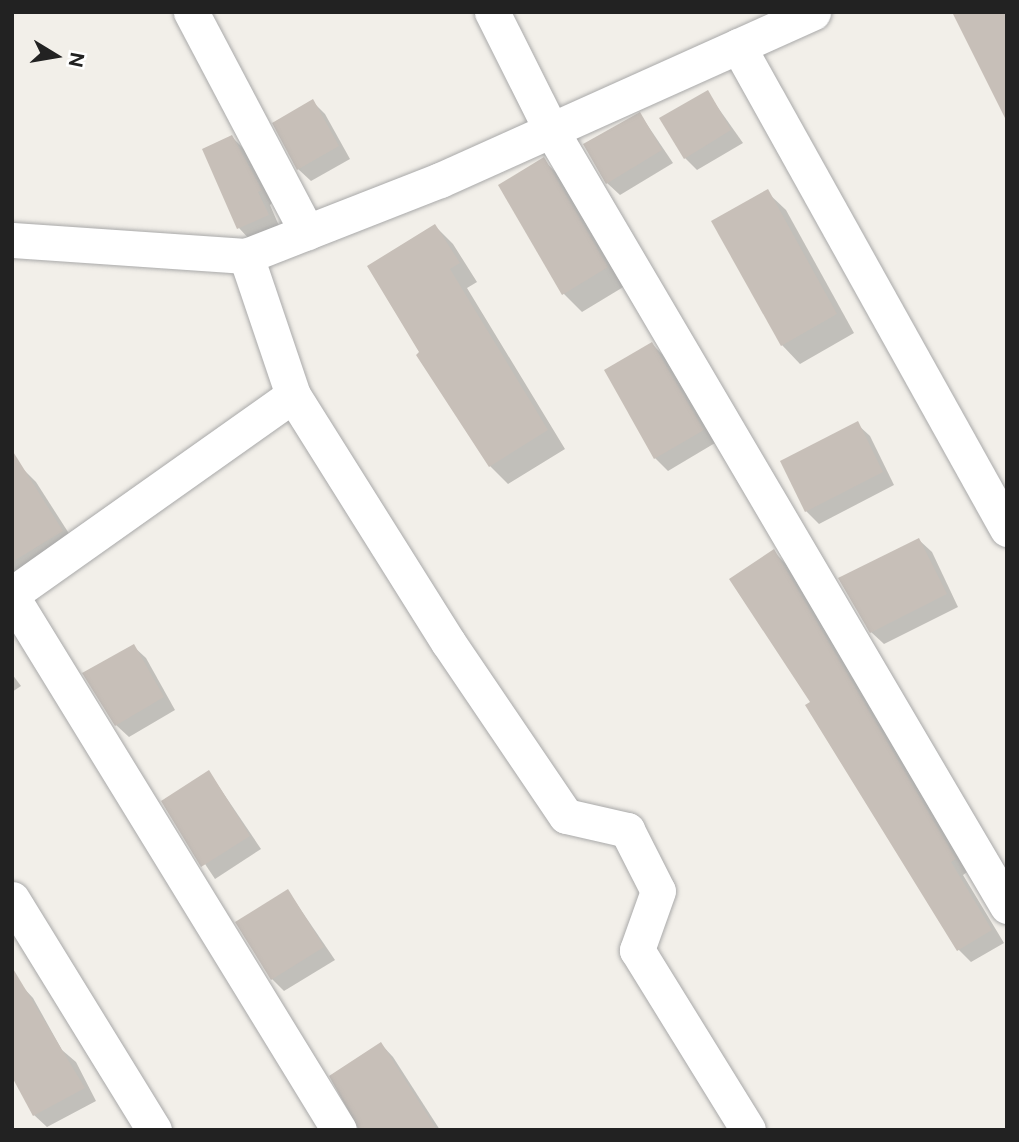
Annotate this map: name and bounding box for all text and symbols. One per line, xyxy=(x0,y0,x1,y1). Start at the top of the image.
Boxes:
north arrow xyxy=(21,21,91,91)
text: N xyxy=(64,51,89,69)

